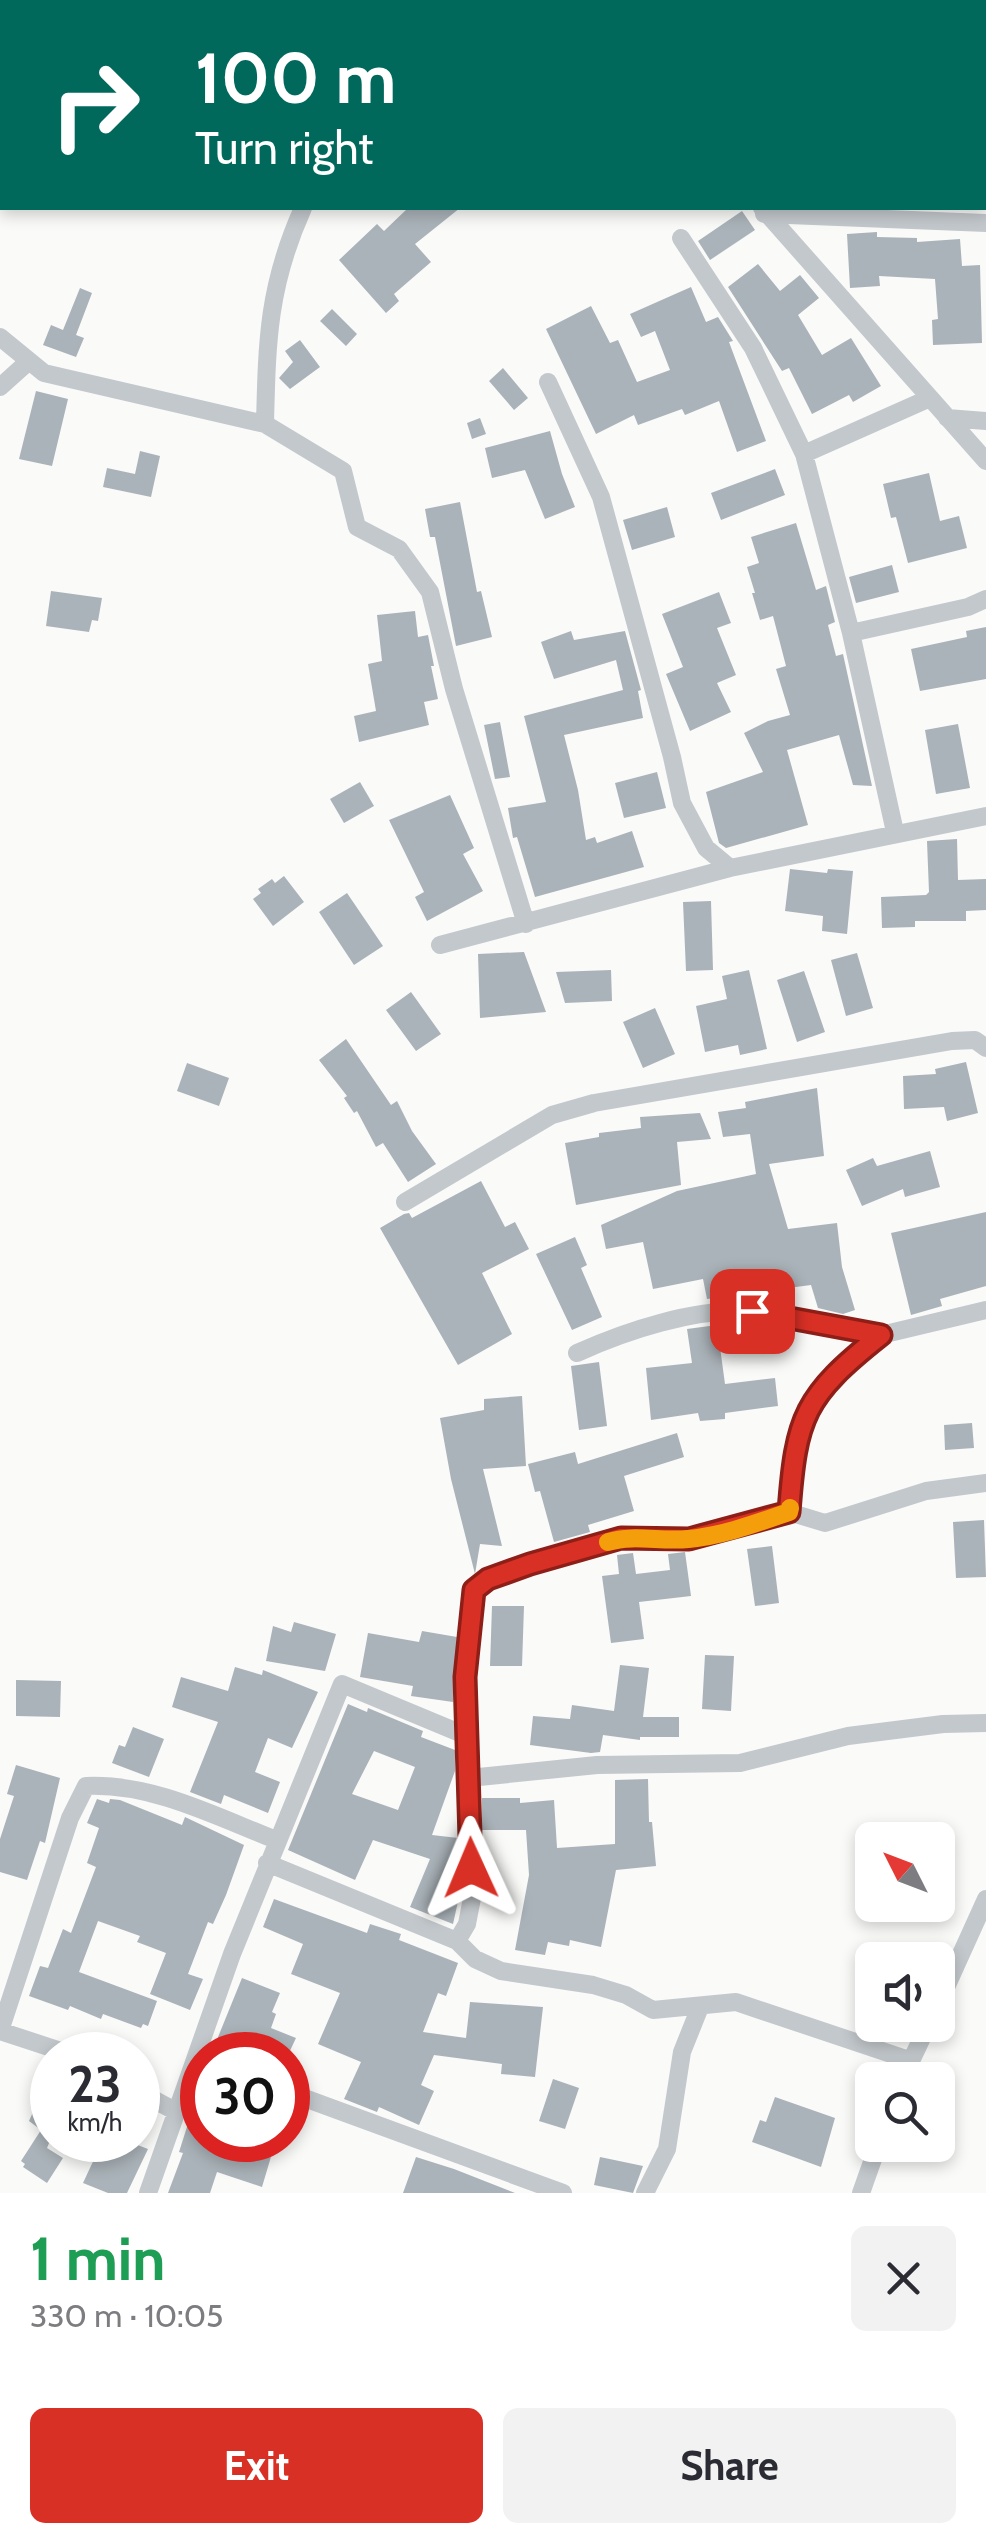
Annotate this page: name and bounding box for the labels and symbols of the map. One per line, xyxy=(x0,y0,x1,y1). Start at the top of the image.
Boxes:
pin xyxy=(710,1269,795,1354)
position arrow xyxy=(419,1816,523,1920)
north arrow xyxy=(855,1822,955,1922)
speed limit sign: 30 xyxy=(180,2032,310,2162)

